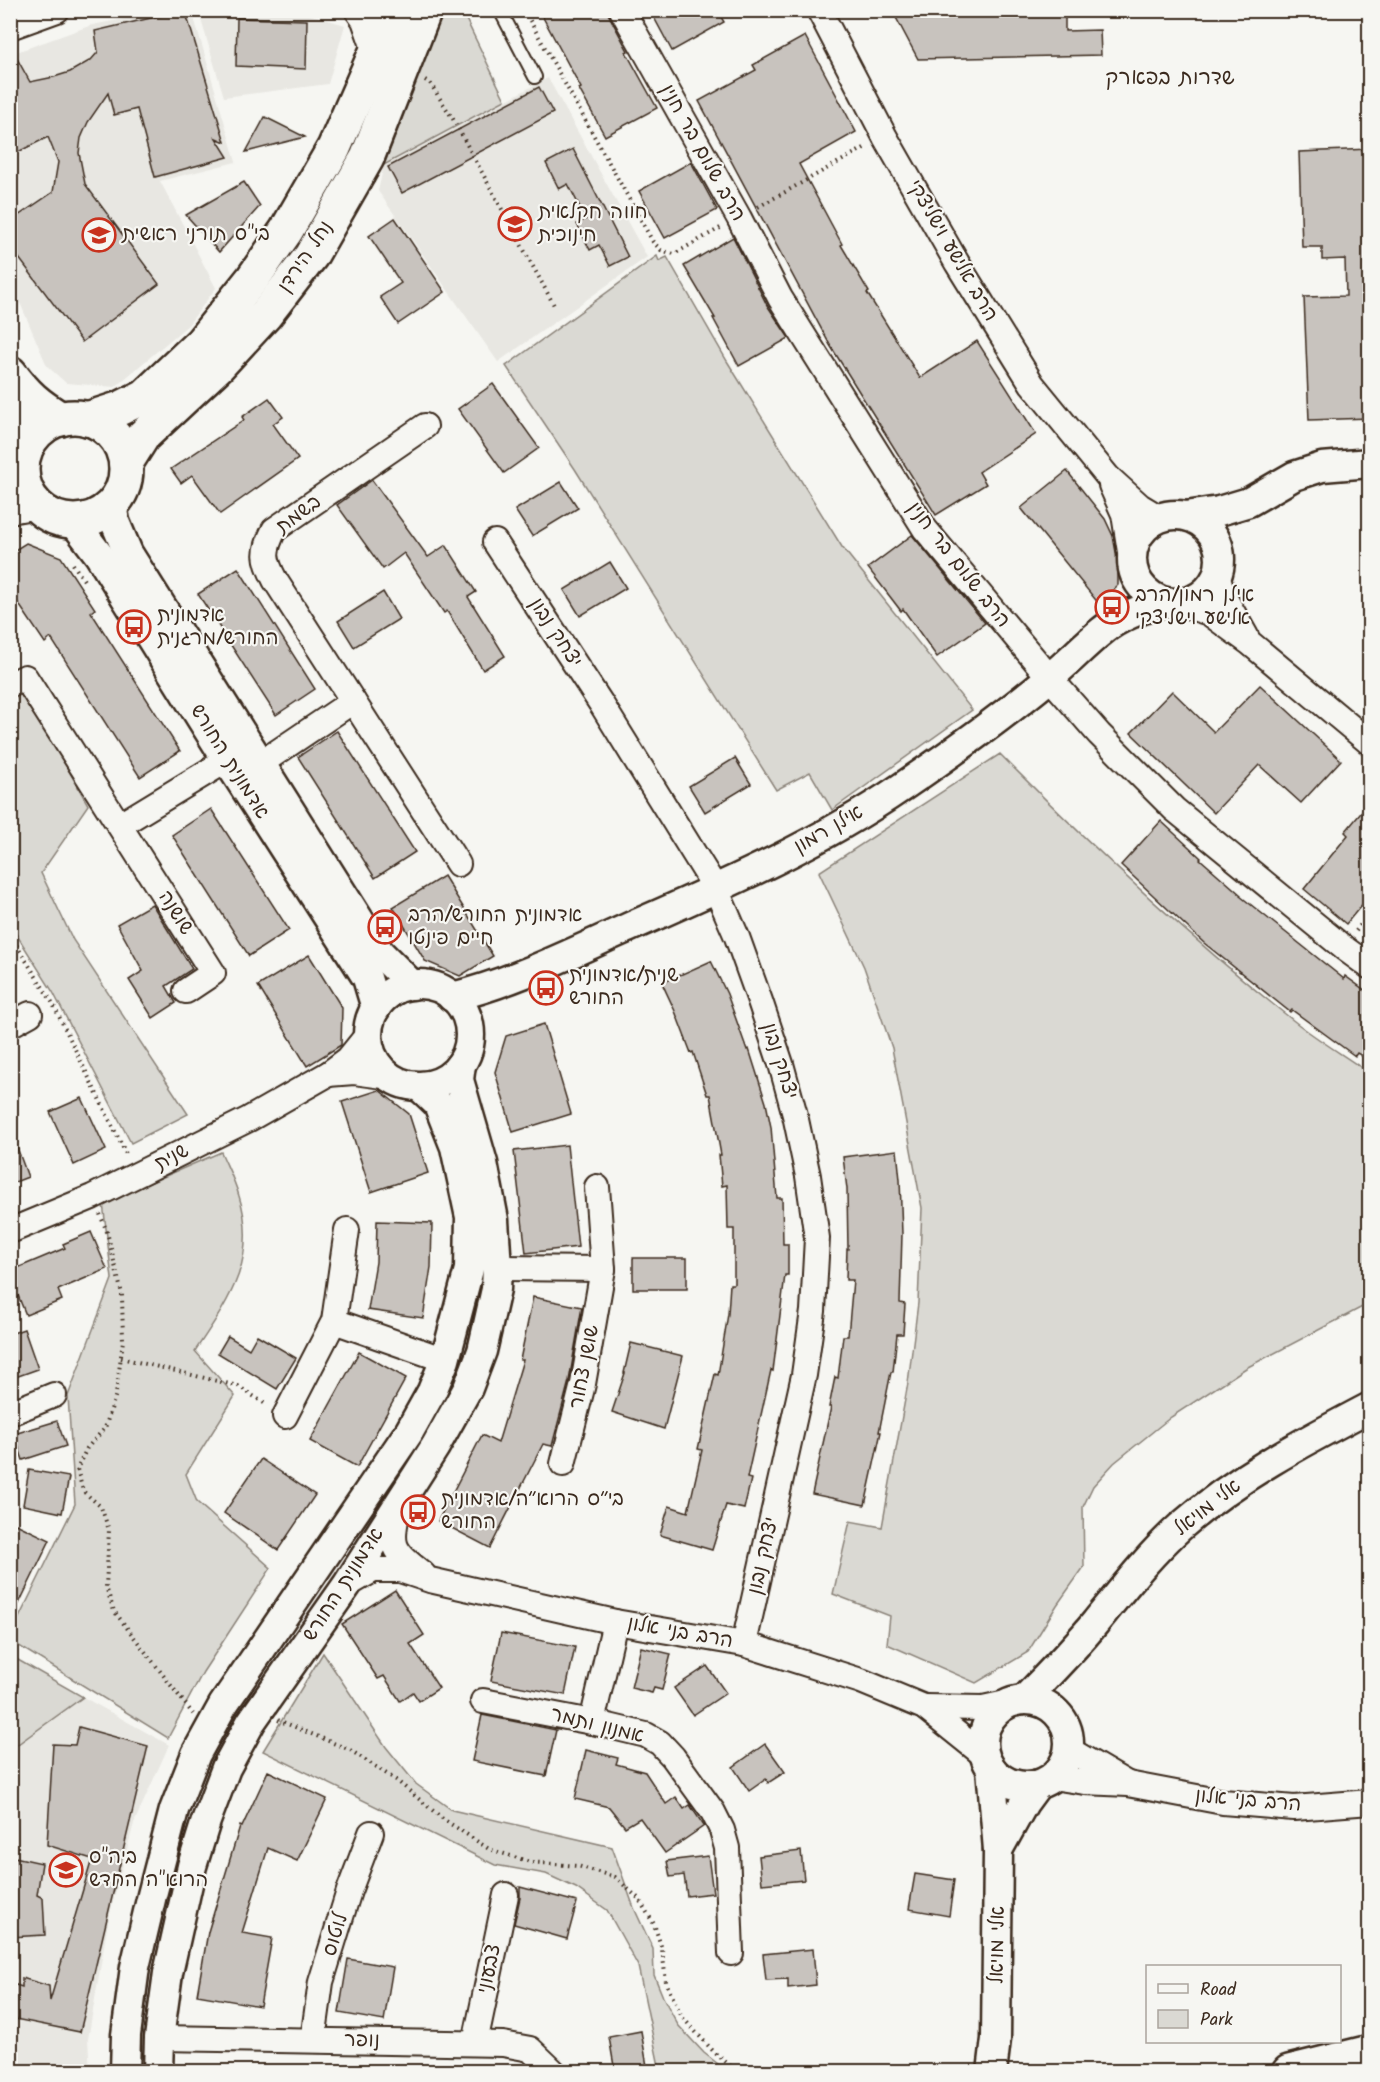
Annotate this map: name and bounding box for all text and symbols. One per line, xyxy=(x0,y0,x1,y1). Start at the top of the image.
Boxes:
district label: שדרות בפארק xyxy=(1105,62,1235,95)
street label: הרב שלום בר חנין xyxy=(651,78,753,228)
street label: הרב אלישע וישליצקי xyxy=(898,174,1006,328)
place label: חווה חקלאית חינוכית xyxy=(537,197,648,252)
school or university icon: חווה חקלאית חינוכית xyxy=(497,206,533,242)
street label: נחל הירדן xyxy=(270,214,342,300)
school or university icon: בי"ס תורני ראשית xyxy=(81,217,117,253)
place label: בי"ס תורני ראשית xyxy=(121,219,270,251)
street label: בשמת xyxy=(269,487,329,543)
street label: הרב שלום בר חנין xyxy=(898,495,1018,635)
place label: אילן רמון/הרב אלישע וישליצקי xyxy=(1135,580,1254,635)
bus stop icon: אילן רמון/הרב אלישע וישליצקי xyxy=(1094,589,1130,625)
street label: יצחק נבון xyxy=(520,591,590,675)
place label: אדמונית החורש/מרגנית xyxy=(157,600,279,655)
bus stop icon: אדמונית החורש/מרגנית xyxy=(116,609,152,645)
street label: אדמונית החורש xyxy=(181,698,277,826)
street label: אילן רמון xyxy=(788,797,870,863)
street label: שושנה xyxy=(149,884,201,942)
place label: אדמונית החורש/הרב חיים פינטו xyxy=(408,900,582,955)
bus stop icon: אדמונית החורש/הרב חיים פינטו xyxy=(367,909,403,945)
place label: שנית/אדמונית החורש xyxy=(569,960,679,1015)
bus stop icon: שנית/אדמונית החורש xyxy=(528,970,564,1006)
street label: יצחק נבון xyxy=(752,1019,806,1103)
street label: שנית xyxy=(149,1136,195,1180)
street label: שושן צחור xyxy=(561,1322,609,1412)
street label: אלי מויאל xyxy=(1167,1471,1249,1545)
place label: בי״ס הרוא״ה/אדמונית החורש xyxy=(441,1484,624,1539)
bus stop icon: בי״ס הרוא״ה/אדמונית החורש xyxy=(400,1494,436,1530)
street label: יצחק נבון xyxy=(740,1514,788,1598)
street label: אדמונית החורש xyxy=(295,1521,393,1649)
street label: הרב בני אלון xyxy=(625,1608,735,1658)
street label: אמנון ותמר xyxy=(547,1699,647,1753)
street label: הרב בני אלון xyxy=(1193,1780,1303,1822)
place label: ביה"ס הרוא"ה החדש xyxy=(89,1842,208,1897)
school or university icon: ביה"ס הרוא"ה החדש xyxy=(48,1852,84,1888)
street label: אלי מויאל xyxy=(981,1906,1015,1984)
street label: לוטוס xyxy=(314,1908,358,1961)
street label: צבעוני xyxy=(469,1941,511,1997)
legend xyxy=(1146,1965,1341,2043)
text: Road xyxy=(1200,1976,1237,2005)
text: Park xyxy=(1200,2006,1233,2035)
street label: נופר xyxy=(344,2025,380,2057)

